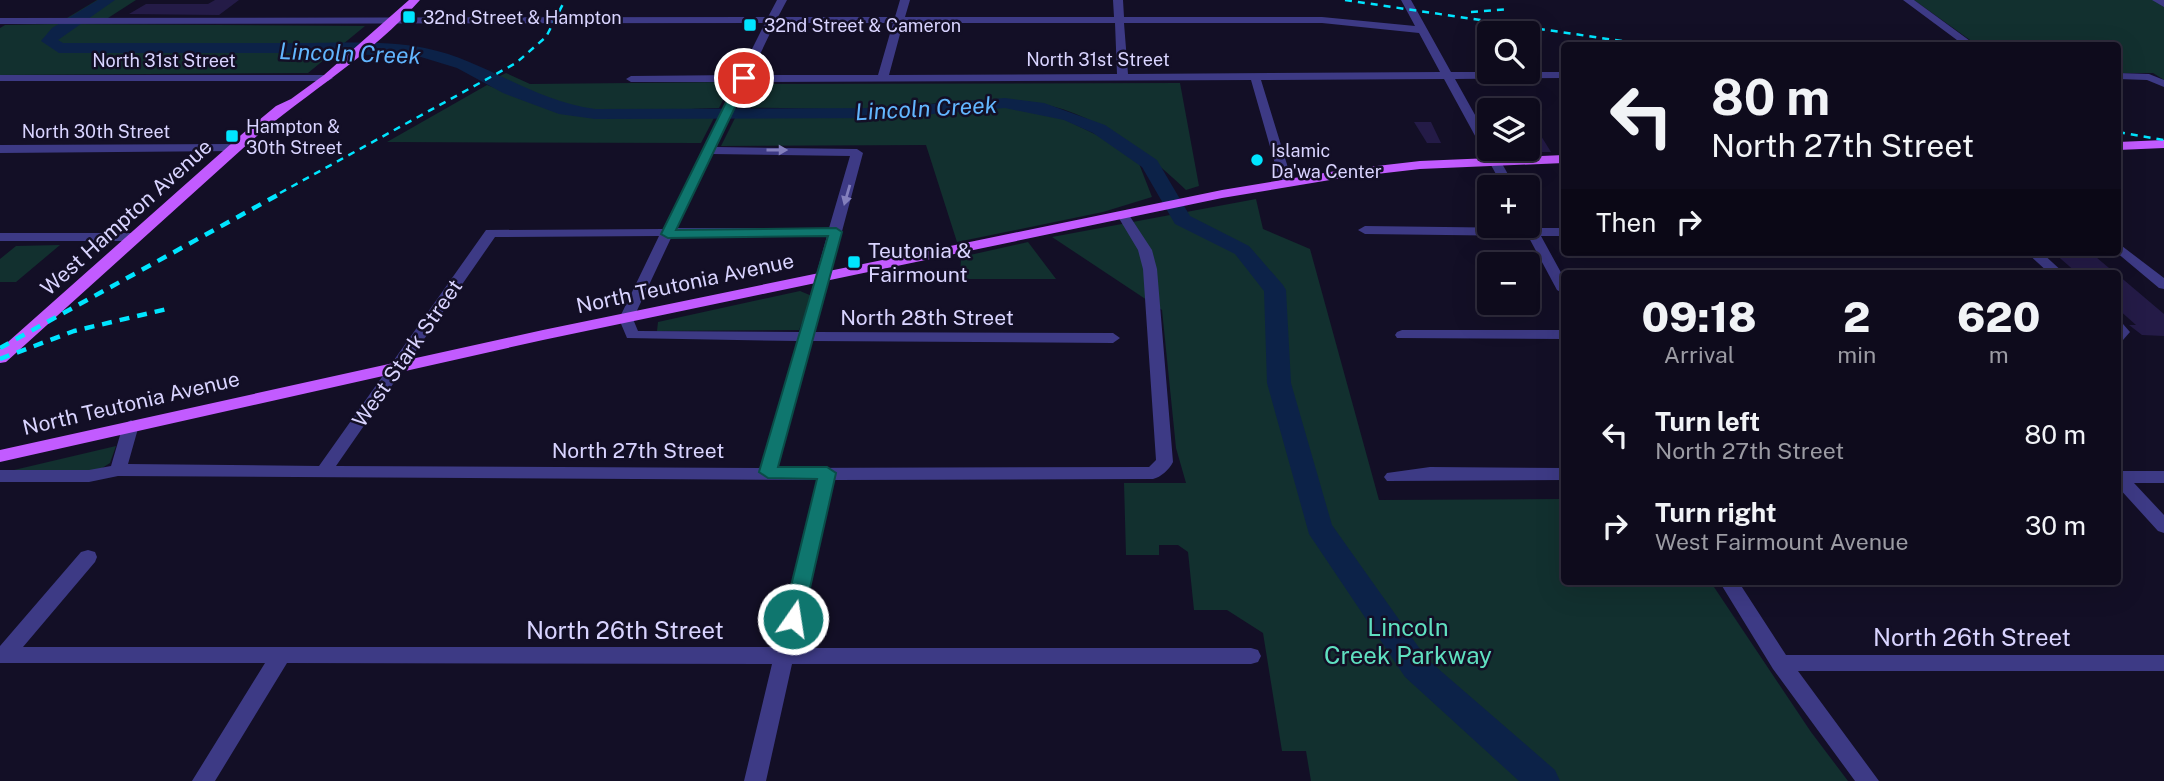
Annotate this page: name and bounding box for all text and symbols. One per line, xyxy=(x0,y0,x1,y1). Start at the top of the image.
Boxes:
place label: 32nd Street & Hampton xyxy=(423,7,622,28)
marker: 32nd Street & Hampton xyxy=(401,9,417,25)
place label: 32nd Street & Cameron xyxy=(764,15,961,36)
marker: 32nd Street & Cameron xyxy=(742,17,758,33)
map controls xyxy=(1477,21,1540,315)
button: search xyxy=(1477,21,1540,84)
water label: Lincoln Creek xyxy=(278,37,422,69)
pin xyxy=(714,48,774,108)
street label: North 31st Street xyxy=(1026,49,1170,70)
street label: North 31st Street xyxy=(92,50,236,71)
icon: arrive xyxy=(725,59,763,97)
text: 80 m xyxy=(1711,68,1830,126)
icon: left xyxy=(1596,70,1687,161)
water label: Lincoln Creek xyxy=(854,91,998,125)
button: layers xyxy=(1477,98,1540,161)
place label: Hampton & 30th Street xyxy=(246,116,343,158)
street label: North 30th Street xyxy=(22,121,170,142)
text: North 27th Street xyxy=(1711,127,1974,164)
marker: Hampton & 30th Street xyxy=(224,128,240,144)
street label: West Hampton Avenue xyxy=(35,134,217,300)
place label: Islamic Da'wa Center xyxy=(1271,140,1382,182)
one-way arrow xyxy=(767,145,789,156)
marker: Islamic Da'wa Center xyxy=(1249,152,1265,168)
button: + xyxy=(1477,175,1540,238)
one-way arrow xyxy=(841,185,851,206)
icon: right xyxy=(1670,203,1708,241)
text: Then xyxy=(1596,207,1656,238)
place label: Teutonia & Fairmount xyxy=(868,238,972,287)
street label: North Teutonia Avenue xyxy=(574,248,796,318)
button: − xyxy=(1477,252,1540,315)
marker: Teutonia & Fairmount xyxy=(846,254,862,270)
street label: West Stark Street xyxy=(347,274,467,432)
text: 09:18 xyxy=(1642,292,1757,341)
text: 2 xyxy=(1843,292,1871,341)
text: 620 xyxy=(1957,292,2040,341)
street label: North 28th Street xyxy=(840,305,1014,330)
text: Arrival xyxy=(1664,341,1735,368)
text: min xyxy=(1837,341,1876,368)
text: m xyxy=(1989,341,2009,368)
street label: North Teutonia Avenue xyxy=(20,366,242,440)
text: Turn left xyxy=(1655,406,1760,437)
icon: left xyxy=(1596,416,1634,454)
text: 80 m xyxy=(2025,419,2086,450)
text: North 27th Street xyxy=(1655,437,1844,464)
street label: North 27th Street xyxy=(552,438,724,463)
text: Turn right xyxy=(1655,497,1777,528)
icon: right xyxy=(1596,507,1634,545)
text: 30 m xyxy=(2025,510,2086,541)
text: West Fairmount Avenue xyxy=(1655,528,1908,555)
position arrow xyxy=(756,582,830,656)
park label: Lincoln Creek Parkway xyxy=(1324,613,1492,669)
street label: North 26th Street xyxy=(526,616,724,644)
street label: North 26th Street xyxy=(1873,623,2071,651)

